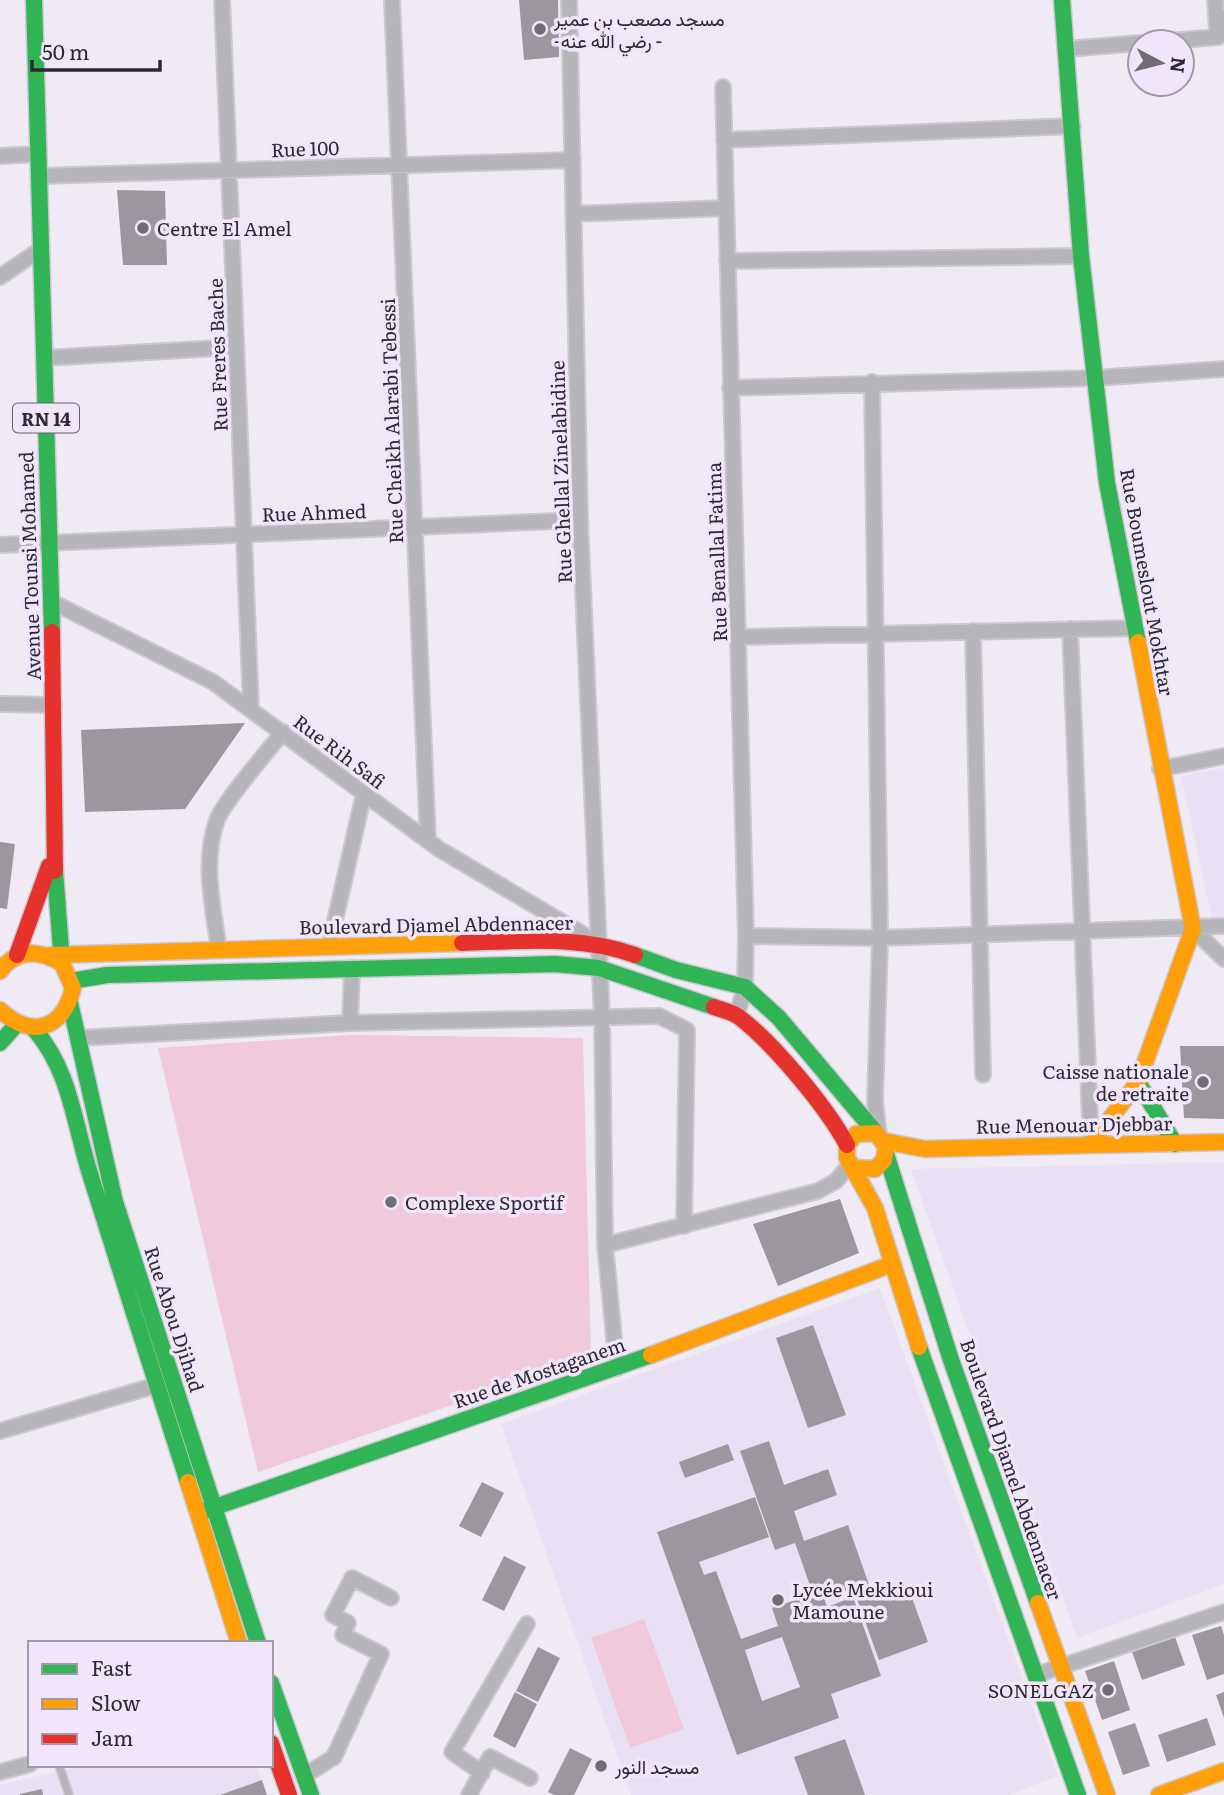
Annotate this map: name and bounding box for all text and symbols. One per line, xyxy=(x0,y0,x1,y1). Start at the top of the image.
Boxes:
place label: مسجد مصعب بن عمير -رضي الله عنه - xyxy=(553,4,725,57)
marker: مسجد مصعب بن عمير -رضي الله عنه - xyxy=(532,21,548,37)
scale bar xyxy=(32,28,159,72)
north arrow xyxy=(1126,28,1196,98)
text: 50 m xyxy=(42,35,89,66)
text: N xyxy=(1164,56,1194,75)
street label: Rue 100 xyxy=(270,133,340,163)
place label: Centre El Amel xyxy=(157,214,292,242)
marker: Centre El Amel xyxy=(135,220,151,236)
street label: Rue Freres Bache xyxy=(200,278,234,432)
street label: Rue Cheikh Alarabi Tebessi xyxy=(373,298,409,544)
street label: Rue Ghellal Zinelabidine xyxy=(542,360,578,584)
road number: RN 14 xyxy=(13,404,79,432)
street label: Avenue Tounsi Mohamed xyxy=(11,451,47,681)
street label: Rue Benallal Fatima xyxy=(699,461,733,642)
street label: Rue Boumeslout Mokhtar xyxy=(1114,466,1182,698)
street label: Rue Ahmed xyxy=(261,496,367,528)
street label: Rue Rih Safi xyxy=(288,707,392,795)
street label: Boulevard Djamel Abdennacer xyxy=(299,908,573,940)
place label: Caisse nationale de retraite xyxy=(1042,1057,1189,1107)
marker: Caisse nationale de retraite xyxy=(1195,1074,1211,1090)
street label: Rue Menouar Djebbar xyxy=(975,1108,1173,1140)
place label: Complexe Sportif xyxy=(405,1188,565,1216)
marker: Complexe Sportif xyxy=(383,1194,399,1210)
street label: Rue Abou Djihad xyxy=(138,1243,212,1396)
street label: Rue de Mostaganem xyxy=(449,1329,629,1415)
street label: Boulevard Djamel Abdennacer xyxy=(954,1335,1070,1603)
place label: Lycée Mekkioui Mamoune xyxy=(792,1575,933,1625)
marker: Lycée Mekkioui Mamoune xyxy=(770,1592,786,1608)
legend xyxy=(28,1641,273,1767)
text: Fast xyxy=(91,1651,132,1682)
place label: SONELGAZ xyxy=(988,1676,1094,1704)
marker: SONELGAZ xyxy=(1100,1682,1116,1698)
text: Slow xyxy=(91,1686,141,1717)
text: Jam xyxy=(91,1721,133,1752)
place label: مسجد النور xyxy=(614,1752,699,1780)
marker: مسجد النور xyxy=(593,1758,609,1774)

